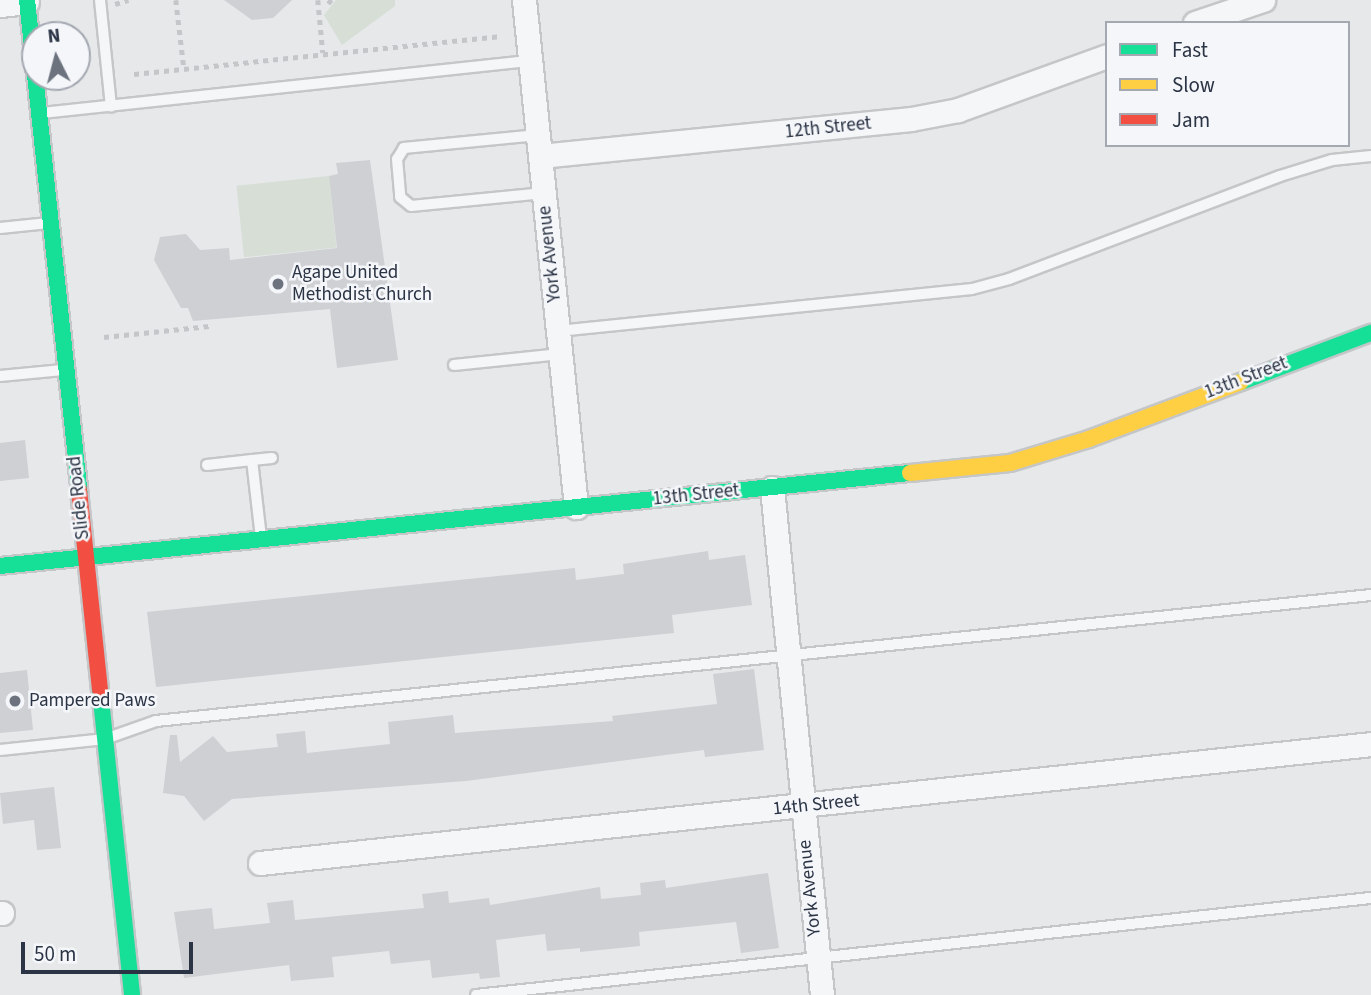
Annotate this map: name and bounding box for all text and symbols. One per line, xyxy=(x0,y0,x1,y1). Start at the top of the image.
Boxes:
north arrow xyxy=(21,21,91,91)
legend xyxy=(1105,21,1350,147)
text: N xyxy=(46,23,62,51)
text: Fast xyxy=(1172,35,1208,65)
text: Slow xyxy=(1172,70,1215,100)
text: Jam xyxy=(1172,105,1210,135)
street label: 12th Street xyxy=(784,112,872,144)
street label: York Avenue xyxy=(534,205,566,303)
place label: Agape United Methodist Church xyxy=(292,262,432,306)
marker: Agape United Methodist Church xyxy=(270,276,286,292)
street label: 13th Street xyxy=(1201,352,1291,404)
street label: Slide Road xyxy=(63,455,95,541)
street label: 13th Street xyxy=(652,479,740,511)
place label: Pampered Paws xyxy=(29,690,156,712)
marker: Pampered Paws xyxy=(7,693,23,709)
street label: 14th Street xyxy=(772,789,860,821)
street label: York Avenue xyxy=(794,839,826,937)
scale bar xyxy=(24,928,196,972)
text: 50 m xyxy=(34,939,76,969)

